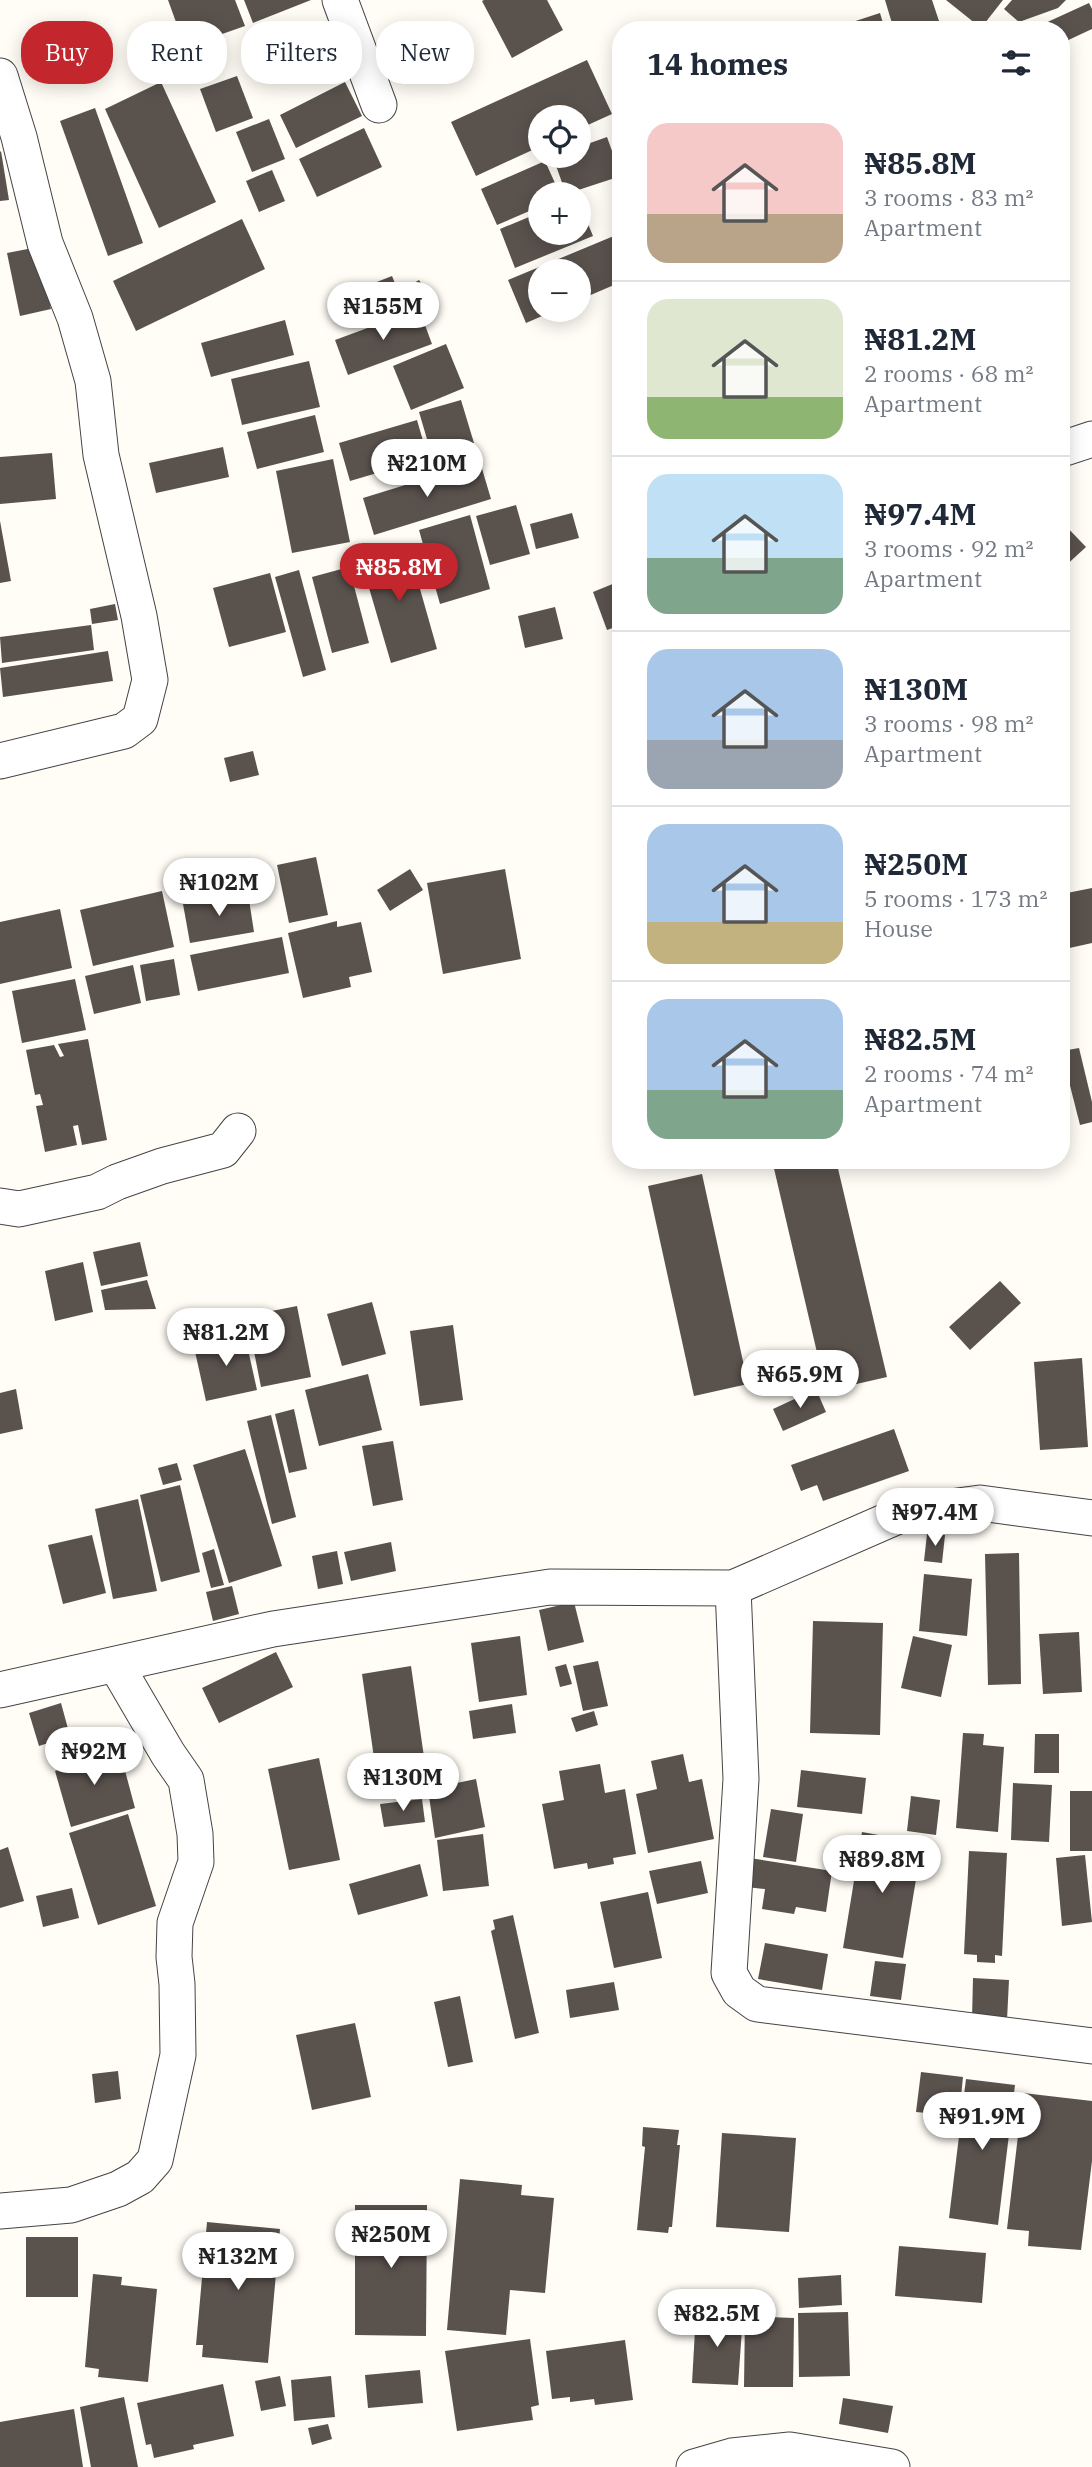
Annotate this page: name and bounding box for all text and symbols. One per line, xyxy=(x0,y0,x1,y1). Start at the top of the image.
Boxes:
chip: Buy xyxy=(21,21,113,84)
chip: Rent xyxy=(127,21,227,84)
chip: Filters xyxy=(241,21,362,84)
chip: New xyxy=(376,21,474,84)
text: 14 homes xyxy=(647,44,788,83)
icon: filters xyxy=(997,44,1035,82)
map controls xyxy=(528,105,591,322)
button: locate xyxy=(528,105,591,168)
text: ₦85.8M xyxy=(864,143,977,182)
icon: home xyxy=(703,151,787,235)
button: + xyxy=(528,182,591,245)
text: 3 rooms · 83 m² xyxy=(864,182,1034,212)
text: Apartment xyxy=(864,212,982,242)
button: − xyxy=(528,259,591,322)
pin: ₦155M xyxy=(334,282,432,342)
text: ₦155M xyxy=(343,290,423,320)
text: ₦81.2M xyxy=(864,319,977,358)
icon: home xyxy=(703,327,787,411)
text: 2 rooms · 68 m² xyxy=(864,358,1034,388)
text: Apartment xyxy=(864,388,982,418)
pin: ₦210M xyxy=(378,440,476,499)
text: ₦210M xyxy=(387,447,467,477)
text: ₦97.4M xyxy=(864,494,977,533)
icon: home xyxy=(703,502,787,586)
text: 3 rooms · 92 m² xyxy=(864,533,1034,563)
pin: ₦85.8M xyxy=(342,544,456,603)
text: ₦85.8M xyxy=(356,551,442,581)
text: Apartment xyxy=(864,563,982,593)
text: ₦130M xyxy=(864,669,968,708)
icon: home xyxy=(703,677,787,761)
text: 3 rooms · 98 m² xyxy=(864,708,1034,738)
text: Apartment xyxy=(864,738,982,768)
text: ₦250M xyxy=(864,844,968,883)
icon: home xyxy=(703,852,787,936)
pin: ₦102M xyxy=(170,858,268,918)
text: ₦102M xyxy=(179,866,259,896)
text: 5 rooms · 173 m² xyxy=(864,883,1047,913)
text: House xyxy=(864,913,933,943)
text: ₦82.5M xyxy=(864,1019,977,1058)
icon: home xyxy=(703,1027,787,1111)
text: 2 rooms · 74 m² xyxy=(864,1058,1034,1088)
text: Apartment xyxy=(864,1088,982,1118)
pin: ₦81.2M xyxy=(169,1308,283,1368)
text: ₦81.2M xyxy=(183,1316,269,1346)
pin: ₦65.9M xyxy=(743,1350,857,1410)
text: ₦65.9M xyxy=(757,1358,843,1388)
pin: ₦97.4M xyxy=(878,1488,992,1548)
text: ₦97.4M xyxy=(892,1496,978,1526)
pin: ₦92M xyxy=(53,1728,135,1787)
text: ₦92M xyxy=(61,1735,127,1765)
pin: ₦130M xyxy=(354,1754,452,1813)
text: ₦130M xyxy=(363,1761,443,1791)
pin: ₦89.8M xyxy=(825,1836,939,1895)
text: ₦89.8M xyxy=(839,1843,925,1873)
pin: ₦91.9M xyxy=(925,2092,1039,2152)
text: ₦91.9M xyxy=(939,2100,1025,2130)
pin: ₦250M xyxy=(342,2210,440,2270)
text: ₦250M xyxy=(351,2218,431,2248)
pin: ₦132M xyxy=(189,2232,287,2292)
text: ₦132M xyxy=(198,2240,278,2270)
pin: ₦82.5M xyxy=(660,2290,774,2349)
text: ₦82.5M xyxy=(674,2297,760,2327)

